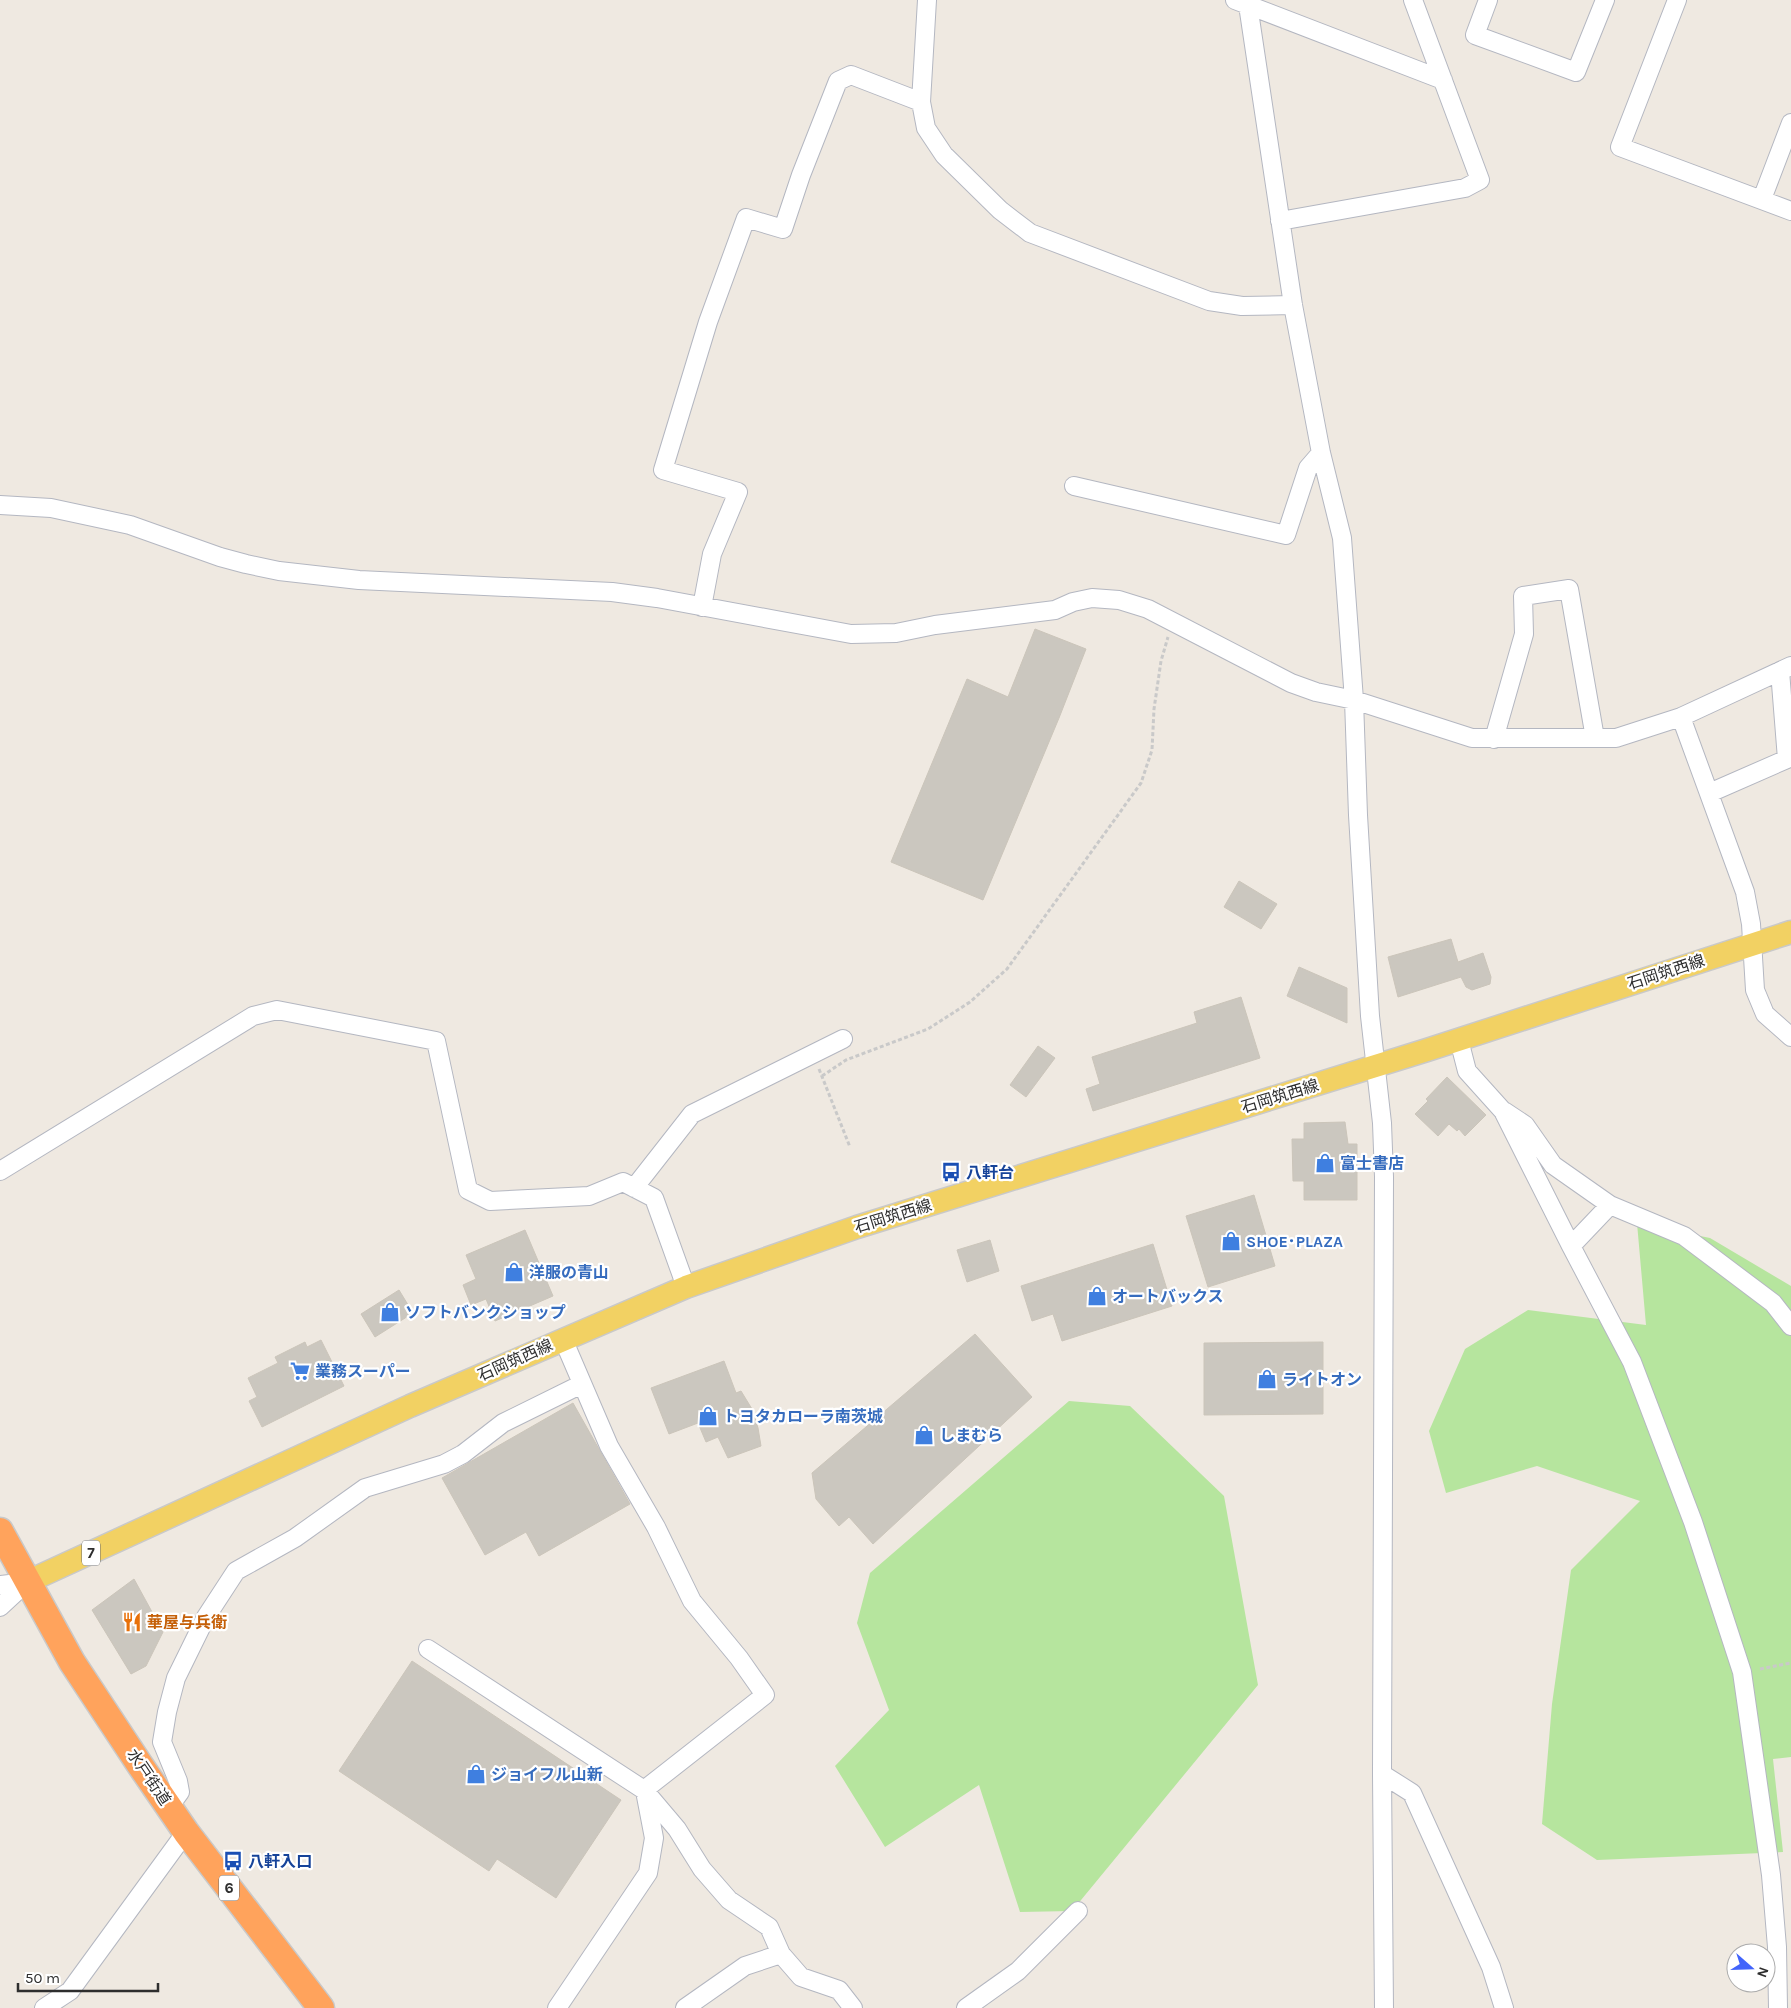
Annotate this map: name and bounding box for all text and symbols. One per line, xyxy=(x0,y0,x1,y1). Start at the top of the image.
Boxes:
street label: 石岡筑西線 xyxy=(1625,951,1707,993)
street label: 石岡筑西線 xyxy=(1239,1075,1321,1117)
shop icon: 富士書店 xyxy=(1314,1152,1336,1174)
place label: 富士書店 xyxy=(1340,1154,1404,1173)
bus stop icon: 八軒台 xyxy=(940,1161,962,1183)
place label: 八軒台 xyxy=(966,1163,1014,1182)
street label: 石岡筑西線 xyxy=(852,1195,934,1237)
shop icon: SHOE･PLAZA xyxy=(1220,1230,1242,1252)
place label: SHOE･PLAZA xyxy=(1246,1232,1343,1251)
shop icon: 洋服の青山 xyxy=(503,1261,525,1283)
place label: 洋服の青山 xyxy=(529,1263,609,1282)
shop icon: オートバックス xyxy=(1086,1285,1108,1307)
place label: オートバックス xyxy=(1112,1287,1224,1306)
shop icon: ソフトバンクショップ xyxy=(379,1301,401,1323)
place label: ソフトバンクショップ xyxy=(405,1303,566,1322)
street label: 石岡筑西線 xyxy=(475,1335,555,1385)
supermarket icon: 業務スーパー xyxy=(289,1360,311,1382)
place label: 業務スーパー xyxy=(315,1362,411,1381)
shop icon: ライトオン xyxy=(1256,1368,1278,1390)
place label: ライトオン xyxy=(1282,1370,1362,1389)
shop icon: トヨタカローラ南茨城 xyxy=(697,1405,719,1427)
place label: トヨタカローラ南茨城 xyxy=(723,1407,883,1426)
shop icon: しまむら xyxy=(913,1424,935,1446)
place label: しまむら xyxy=(939,1426,1003,1445)
road number: 7 xyxy=(82,1540,100,1566)
restaurant icon: 華屋与兵衛 xyxy=(121,1611,143,1633)
place label: 華屋与兵衛 xyxy=(147,1613,227,1632)
street label: 水戸街道 xyxy=(123,1745,175,1809)
shop icon: ジョイフル山新 xyxy=(465,1763,487,1785)
place label: ジョイフル山新 xyxy=(491,1765,603,1784)
bus stop icon: 八軒入口 xyxy=(222,1850,244,1872)
place label: 八軒入口 xyxy=(248,1852,312,1871)
road number: 6 xyxy=(219,1876,239,1900)
north arrow xyxy=(1726,1943,1776,1993)
scale bar xyxy=(18,1960,158,1992)
text: N xyxy=(1753,1965,1772,1980)
text: 50 m xyxy=(25,1969,60,1987)

